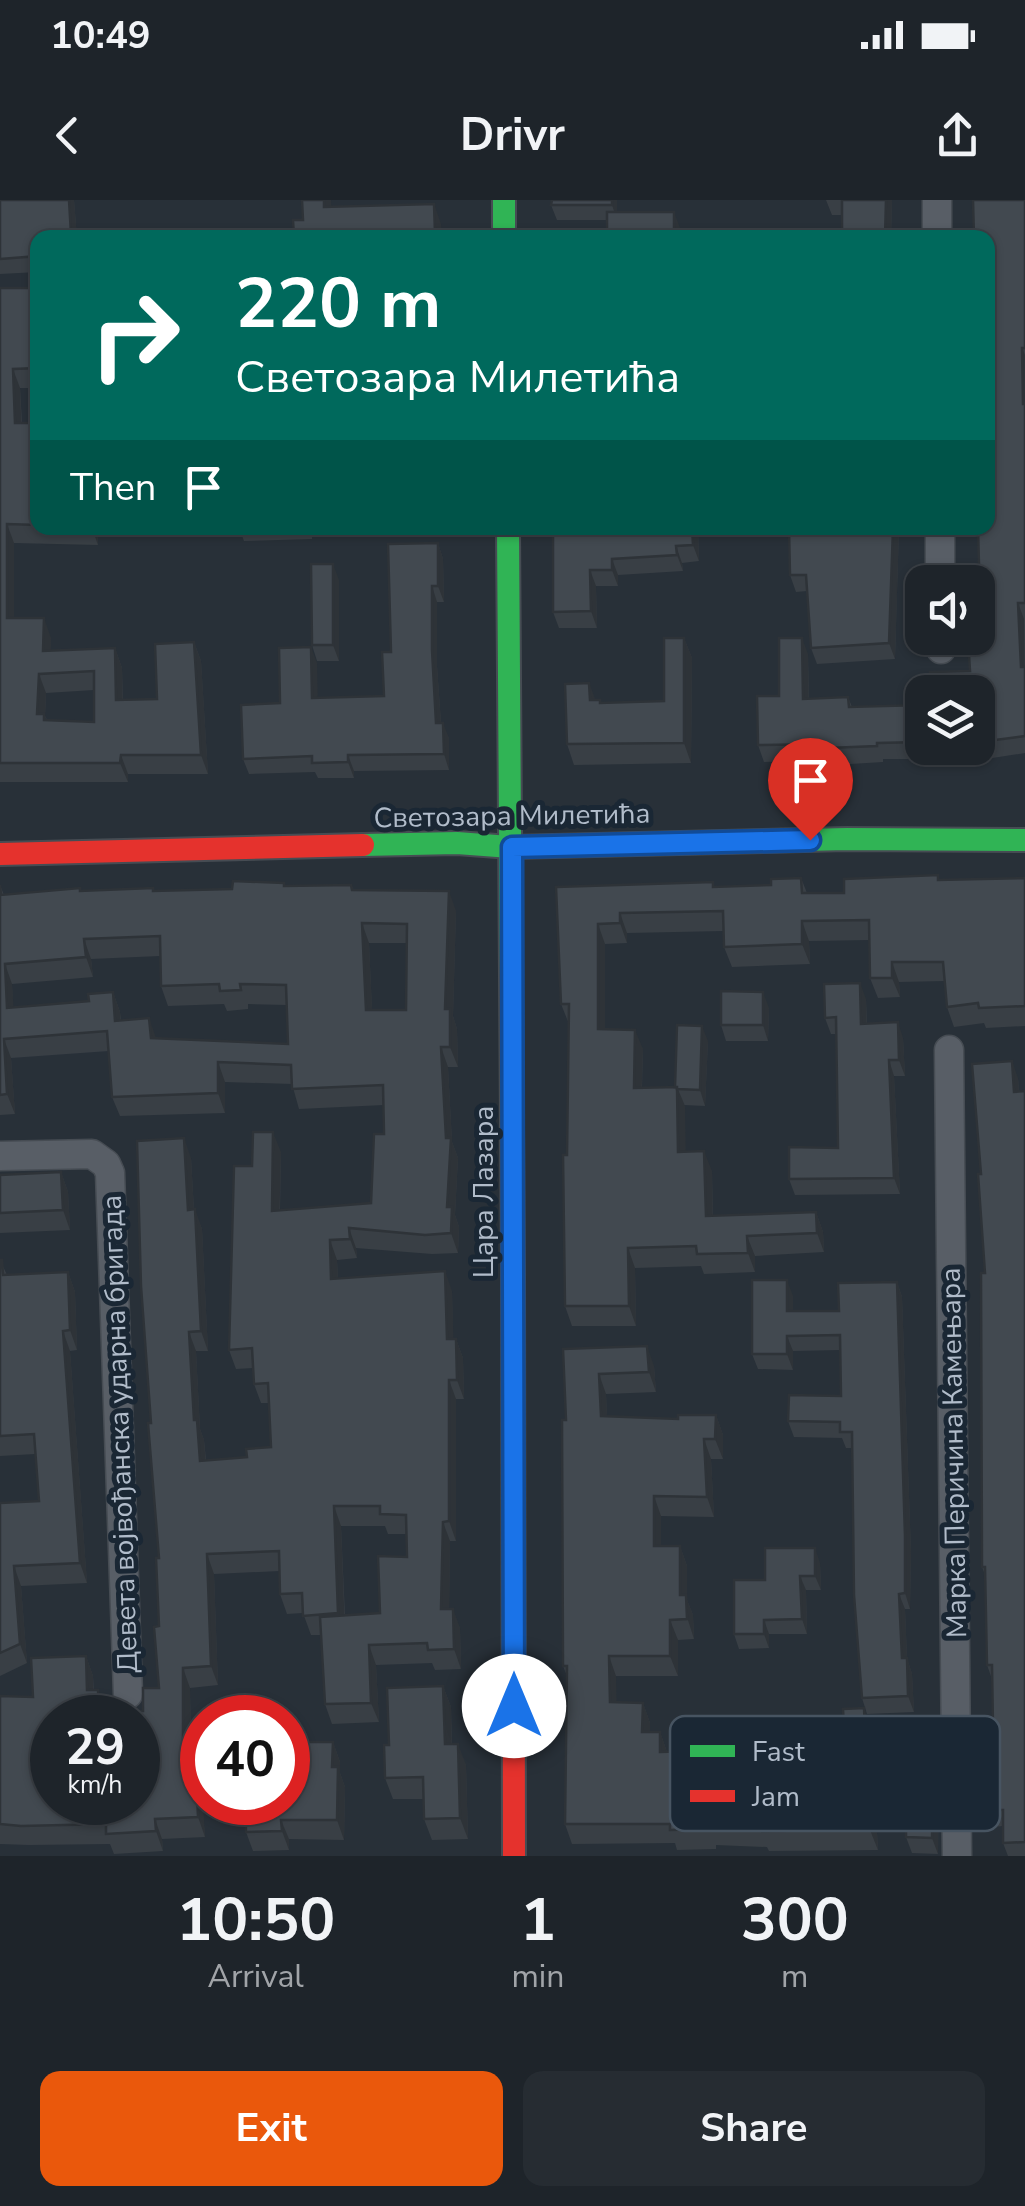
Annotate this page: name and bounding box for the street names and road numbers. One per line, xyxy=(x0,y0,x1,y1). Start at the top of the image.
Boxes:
street label: Светозара Милетића xyxy=(373,795,651,837)
street label: Цара Лазара xyxy=(465,1106,503,1278)
street label: Девета војвођанска ударна бригада xyxy=(93,1194,147,1674)
street label: Марка Перичина Камењара xyxy=(932,1267,976,1639)

